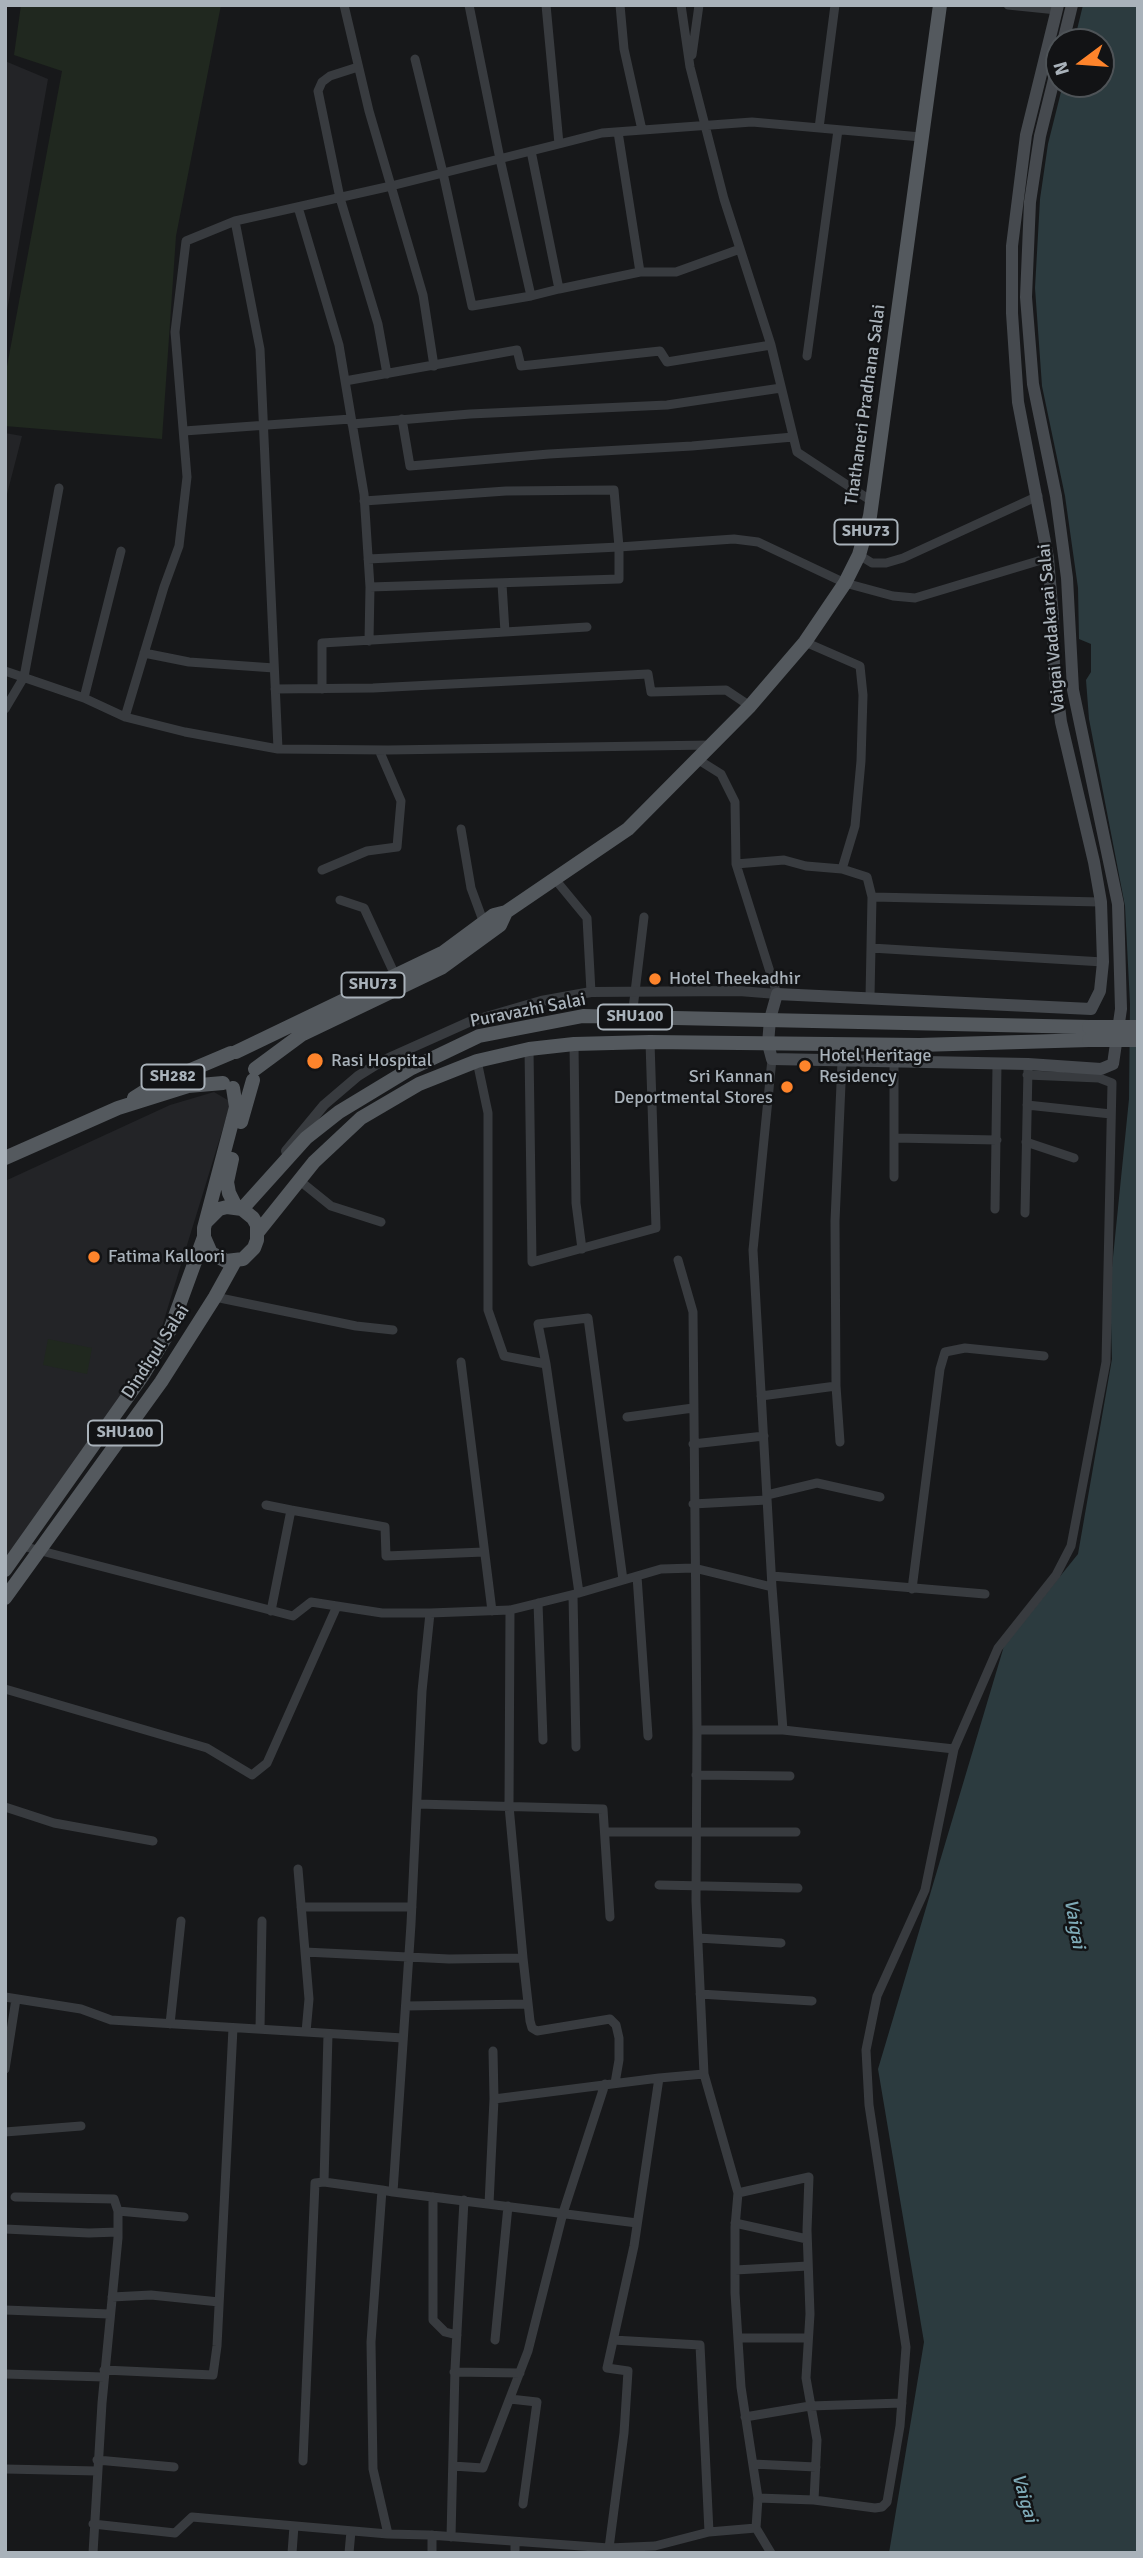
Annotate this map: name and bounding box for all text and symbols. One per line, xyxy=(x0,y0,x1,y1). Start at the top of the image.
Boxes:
north arrow xyxy=(1045,28,1115,98)
text: N xyxy=(1048,59,1075,78)
street label: Thathaneri Pradhana Salai xyxy=(841,303,891,507)
road number: SHU73 xyxy=(834,520,898,544)
street label: Vaigai Vadakarai Salai xyxy=(1034,543,1070,713)
place label: Hotel Theekadhir xyxy=(669,968,800,990)
marker: Hotel Theekadhir xyxy=(647,971,663,987)
road number: SHU73 xyxy=(342,973,404,998)
street label: Puravazhi Salai xyxy=(468,989,588,1033)
road number: SHU100 xyxy=(598,1004,672,1030)
place label: Hotel Heritage Residency xyxy=(819,1045,931,1088)
place label: Rasi Hospital xyxy=(331,1050,432,1072)
marker: Rasi Hospital xyxy=(305,1051,325,1071)
marker: Hotel Heritage Residency xyxy=(797,1058,813,1074)
road number: SH282 xyxy=(142,1064,204,1090)
place label: Sri Kannan Deportmental Stores xyxy=(614,1066,773,1108)
marker: Sri Kannan Deportmental Stores xyxy=(779,1079,795,1095)
place label: Fatima Kalloori xyxy=(108,1246,225,1268)
marker: Fatima Kalloori xyxy=(86,1249,102,1265)
street label: Dindigul Salai xyxy=(118,1301,194,1403)
road number: SHU100 xyxy=(88,1420,162,1446)
water label: Vaigai xyxy=(1058,1897,1090,1951)
water label: Vaigai xyxy=(1006,2471,1042,2525)

